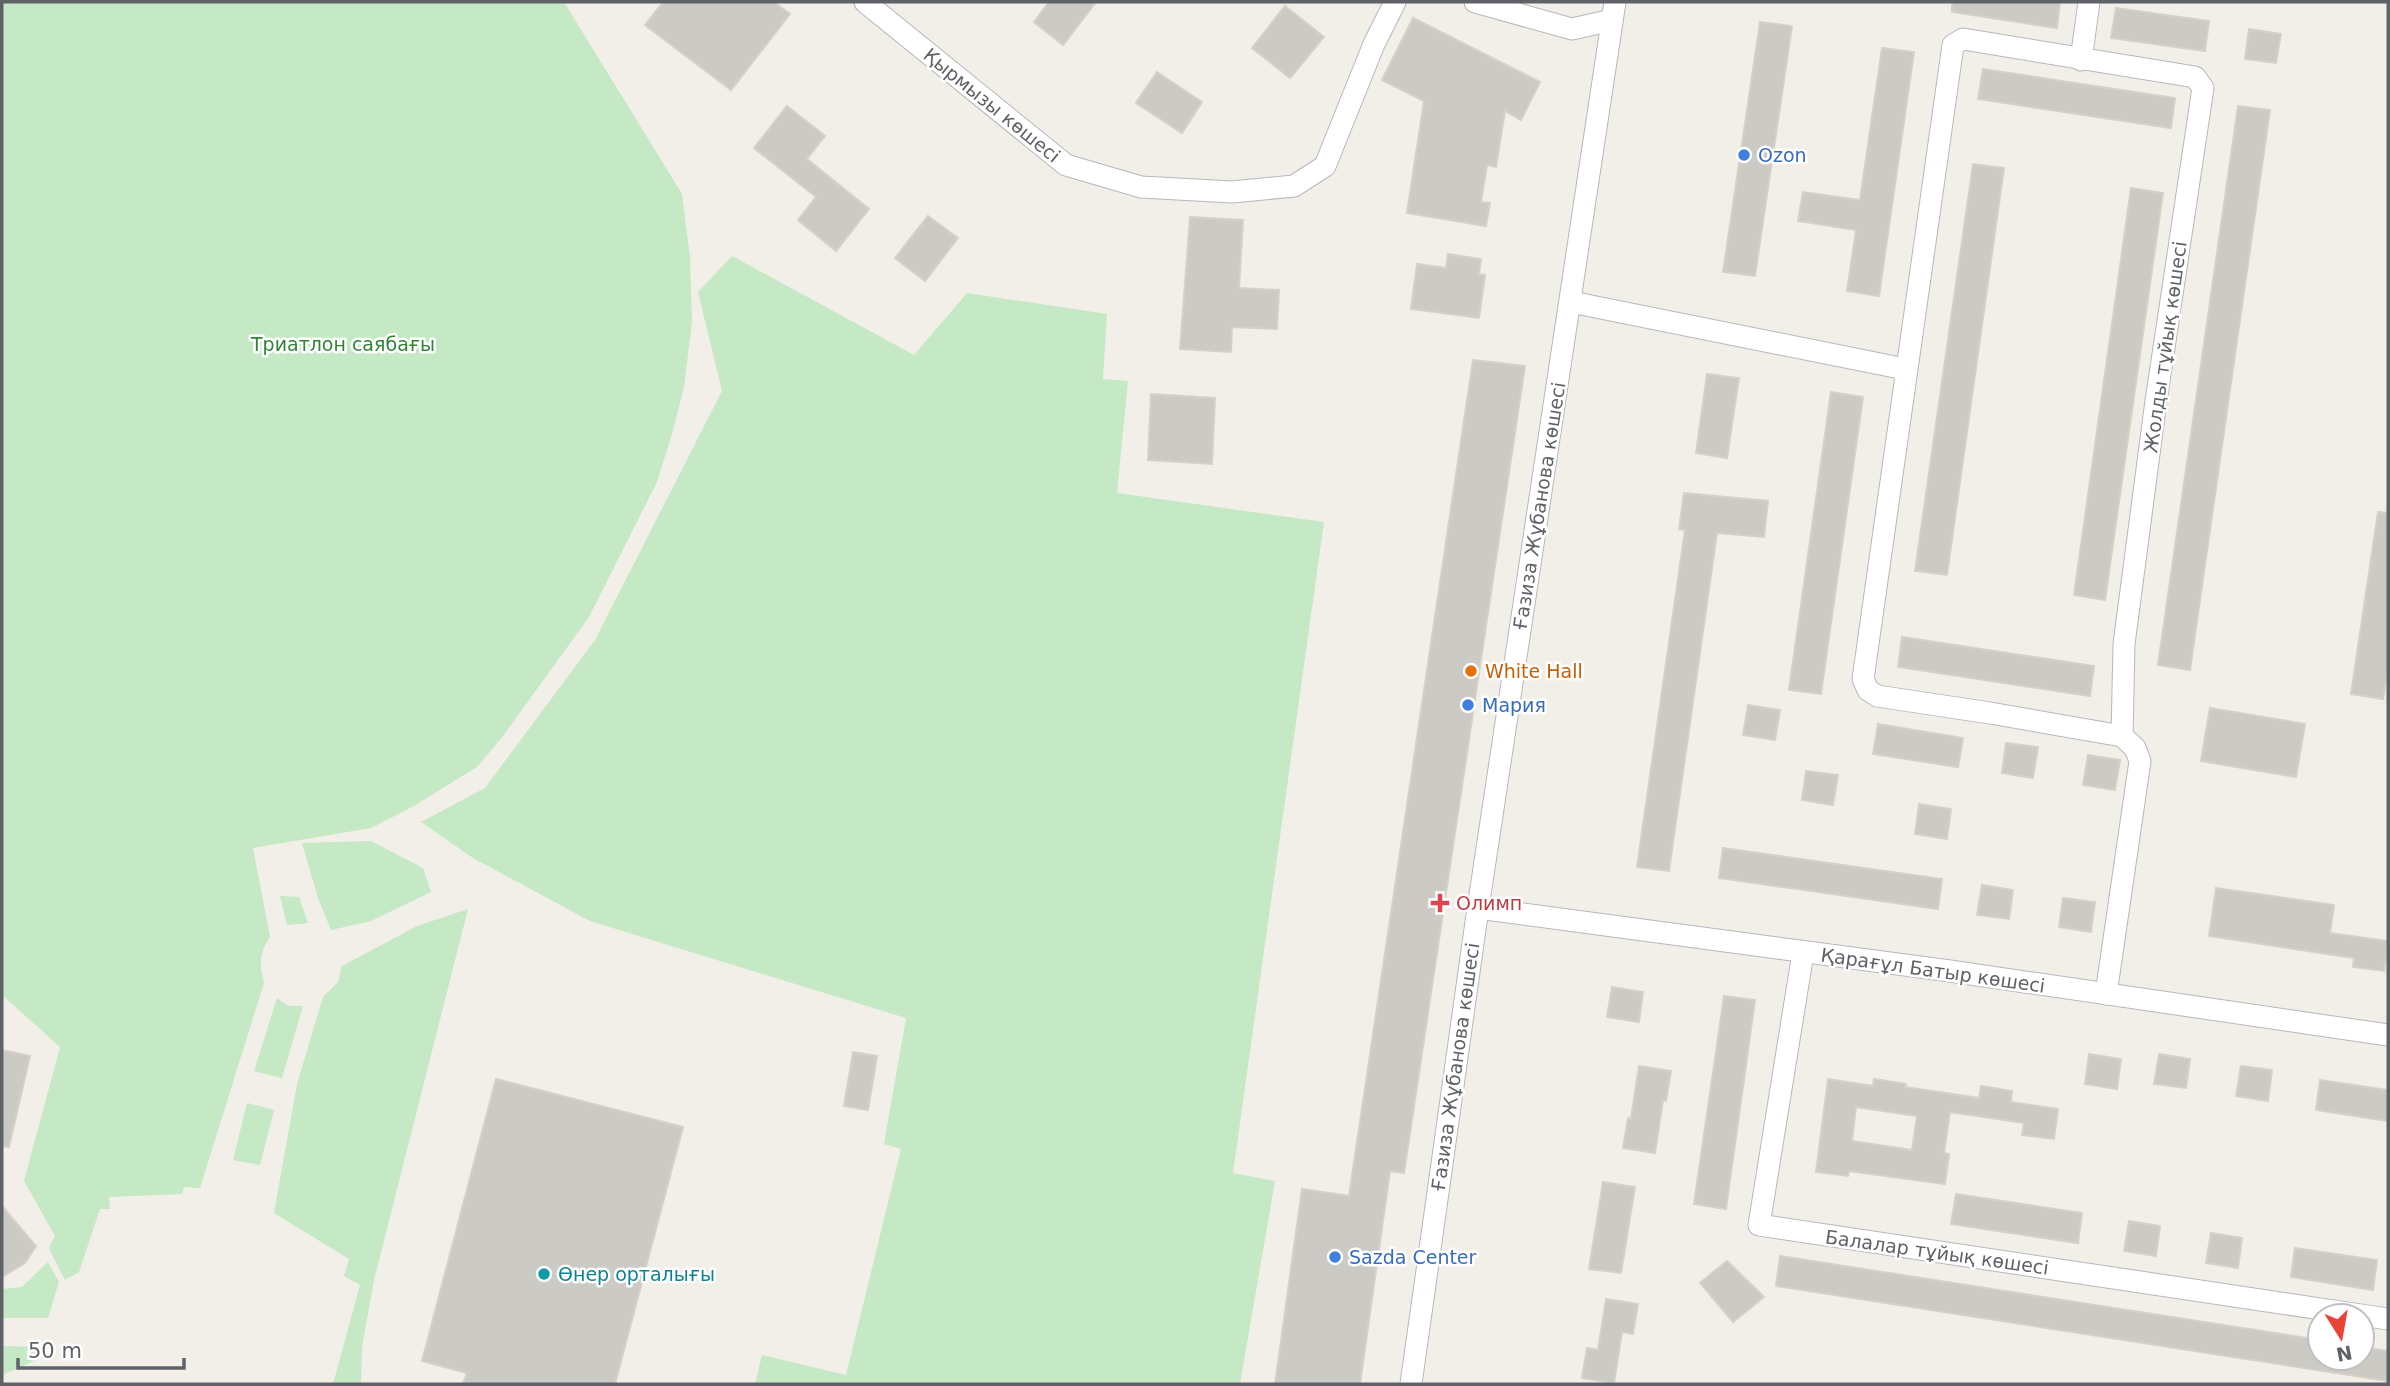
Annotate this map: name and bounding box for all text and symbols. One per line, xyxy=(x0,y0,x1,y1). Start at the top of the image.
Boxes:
street label: Қырмызы көшесі xyxy=(919,43,1065,167)
place label: Ozon xyxy=(1758,144,1807,166)
marker: Ozon xyxy=(1736,147,1752,163)
street label: Жолды тұйық көшесі xyxy=(2139,240,2191,454)
park label: Триатлон саябағы xyxy=(250,333,435,355)
street label: Ғазиза Жұбанова көшесі xyxy=(1509,381,1569,631)
place label: White Hall xyxy=(1485,660,1583,682)
marker: White Hall xyxy=(1463,663,1479,679)
place label: Мария xyxy=(1482,694,1546,716)
marker: Мария xyxy=(1460,697,1476,713)
place label: Олимп xyxy=(1456,892,1522,914)
marker: Олимп xyxy=(1430,893,1450,913)
street label: Ғазиза Жұбанова көшесі xyxy=(1427,941,1483,1193)
street label: Қарағұл Батыр көшесі xyxy=(1819,943,2047,997)
street label: Балалар тұйық көшесі xyxy=(1824,1225,2050,1279)
place label: Sazda Center xyxy=(1349,1246,1477,1268)
marker: Sazda Center xyxy=(1327,1249,1343,1265)
place label: Өнер орталығы xyxy=(558,1263,715,1285)
marker: Өнер орталығы xyxy=(536,1266,552,1282)
north arrow xyxy=(2306,1302,2376,1372)
scale bar xyxy=(18,1326,184,1370)
text: 50 m xyxy=(28,1339,82,1363)
text: N xyxy=(2334,1341,2354,1366)

